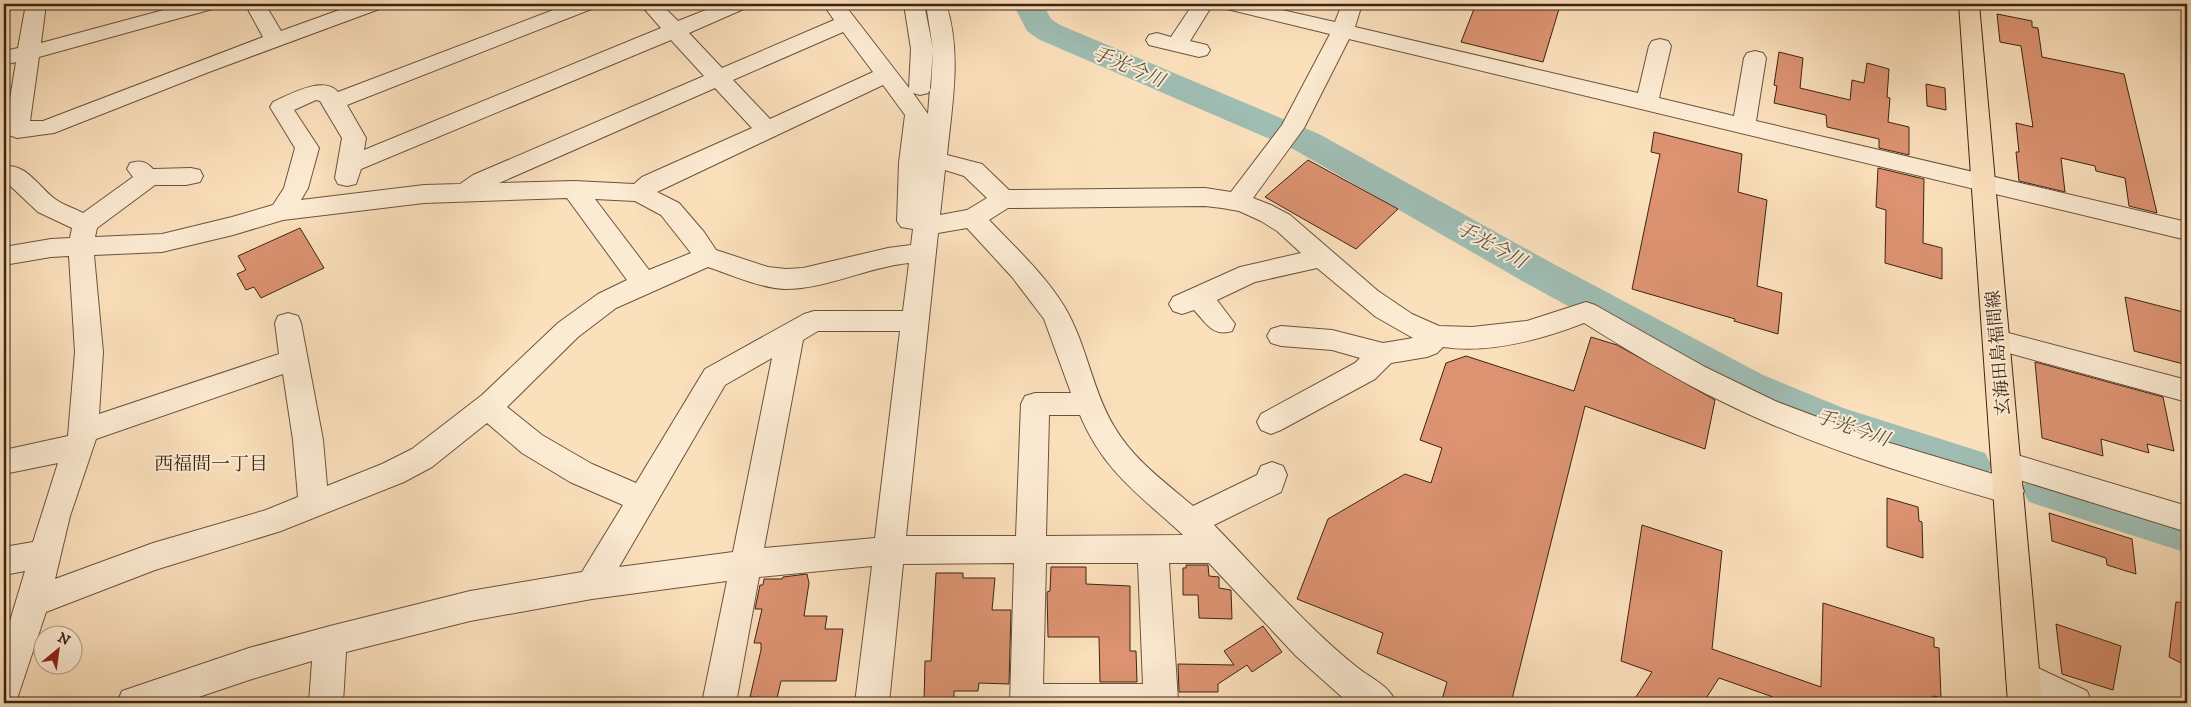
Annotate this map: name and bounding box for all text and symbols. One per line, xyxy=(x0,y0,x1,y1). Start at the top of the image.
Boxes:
water label: 手光今川 xyxy=(1089,42,1170,94)
water label: 手光今川 xyxy=(1452,217,1532,275)
street label: 玄海田島福間線 xyxy=(1983,289,2015,417)
water label: 手光今川 xyxy=(1813,405,1894,452)
district label: 西福間一丁目 xyxy=(154,453,268,476)
north arrow xyxy=(32,624,82,674)
text: N xyxy=(54,629,74,650)

